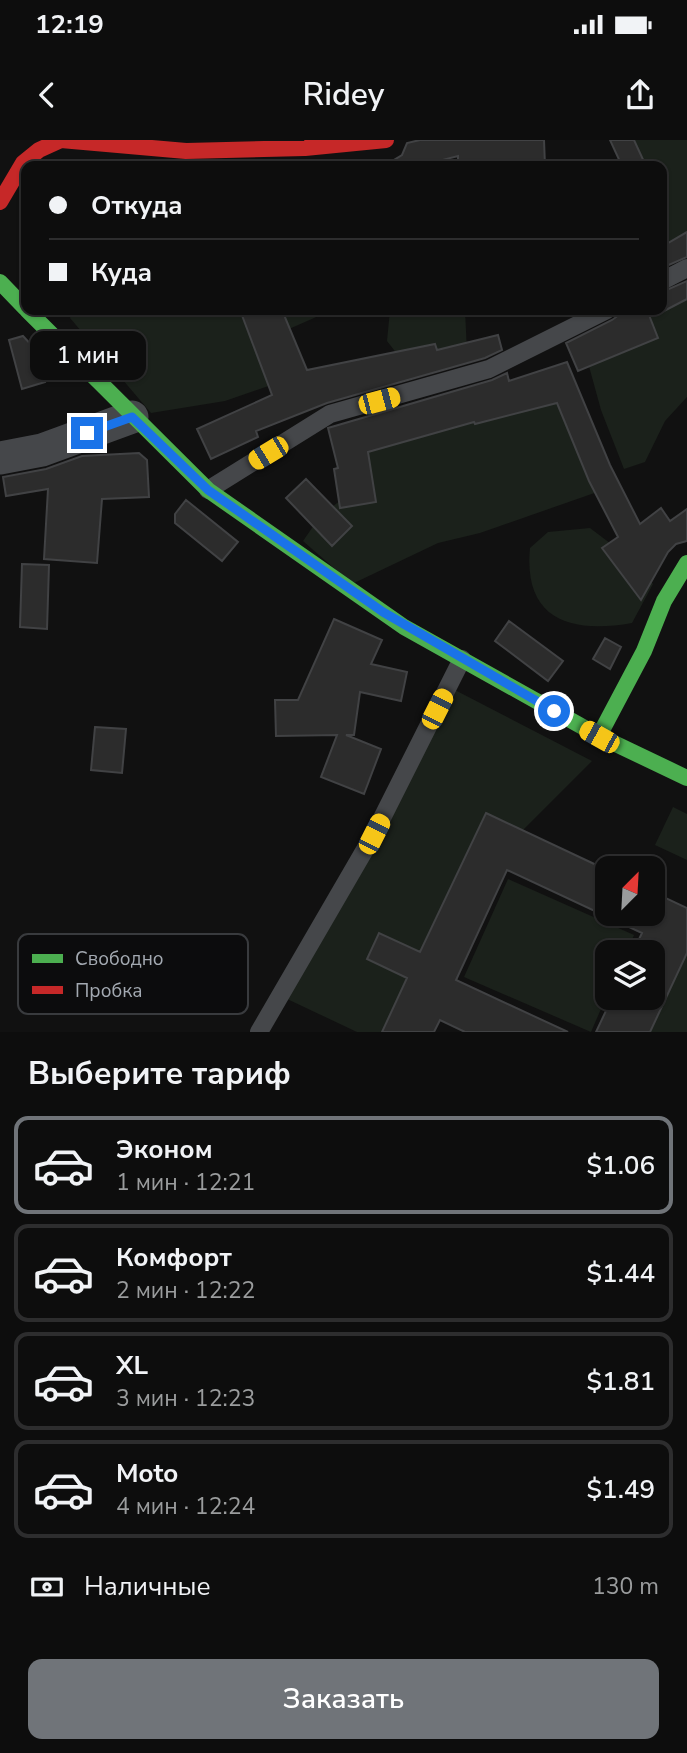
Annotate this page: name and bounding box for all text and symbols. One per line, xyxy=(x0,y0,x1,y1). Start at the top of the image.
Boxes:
text: 12:19 xyxy=(35,7,104,42)
text: Ridey xyxy=(303,73,384,116)
icon: back xyxy=(28,76,66,114)
icon: share xyxy=(621,76,659,114)
text: Откуда xyxy=(91,188,183,223)
text: Куда xyxy=(91,255,152,290)
callout: 1 мин xyxy=(29,331,145,380)
text: 1 мин xyxy=(57,340,119,371)
car xyxy=(356,385,403,417)
route end xyxy=(71,417,103,449)
car xyxy=(245,433,292,473)
car xyxy=(419,686,456,732)
route start xyxy=(538,695,570,727)
car xyxy=(576,718,623,756)
car xyxy=(356,811,393,857)
north arrow xyxy=(595,856,665,926)
map controls xyxy=(595,856,665,1010)
legend xyxy=(18,934,248,1014)
button: layers xyxy=(595,940,665,1010)
text: Свободно xyxy=(75,946,164,972)
text: Пробка xyxy=(75,978,142,1004)
text: Выберите тариф xyxy=(28,1052,291,1095)
text: Эконом xyxy=(116,1132,213,1167)
icon: car xyxy=(32,1134,95,1197)
text: $1.06 xyxy=(586,1148,655,1183)
text: 1 мин · 12:21 xyxy=(116,1167,255,1198)
text: Комфорт xyxy=(116,1240,232,1275)
icon: car xyxy=(32,1242,95,1305)
text: $1.44 xyxy=(586,1256,655,1291)
text: 2 мин · 12:22 xyxy=(116,1275,255,1306)
text: XL xyxy=(116,1348,148,1383)
icon: car xyxy=(32,1350,95,1413)
text: $1.81 xyxy=(586,1364,655,1399)
text: 3 мин · 12:23 xyxy=(116,1383,255,1414)
text: Moto xyxy=(116,1456,178,1491)
icon: car xyxy=(32,1458,95,1521)
text: $1.49 xyxy=(586,1472,655,1507)
text: 4 мин · 12:24 xyxy=(116,1491,255,1522)
icon: cash xyxy=(28,1568,66,1606)
text: Наличные xyxy=(84,1569,211,1604)
text: 130 m xyxy=(592,1571,659,1602)
button: Заказать xyxy=(28,1659,659,1739)

